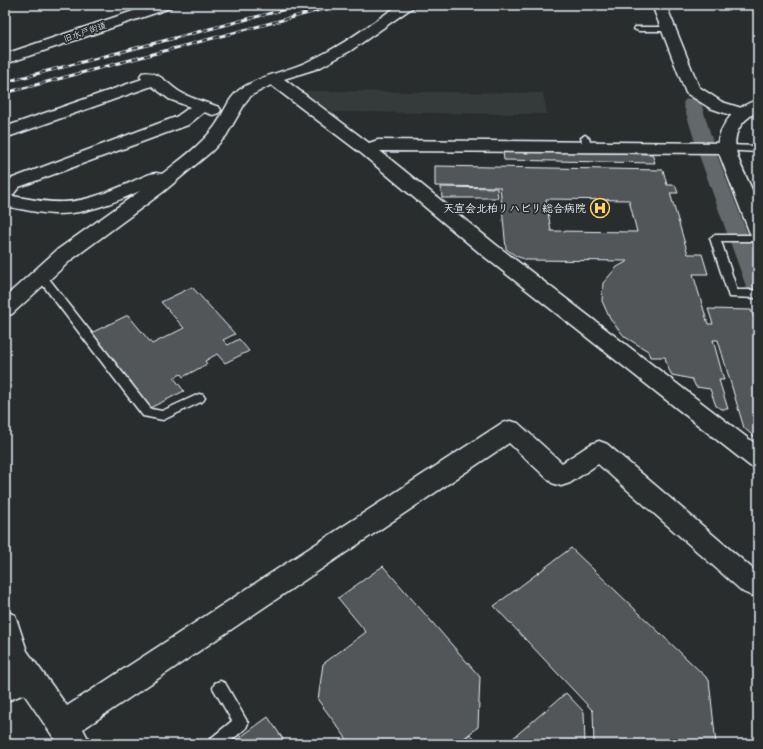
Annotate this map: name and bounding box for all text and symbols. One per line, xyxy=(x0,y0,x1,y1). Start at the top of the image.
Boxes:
street label: 旧水戸街道 xyxy=(62,19,108,45)
hospital icon: 天宣会北柏リハビリ総合病院 xyxy=(589,197,611,219)
place label: 天宣会北柏リハビリ総合病院 xyxy=(443,201,586,216)

